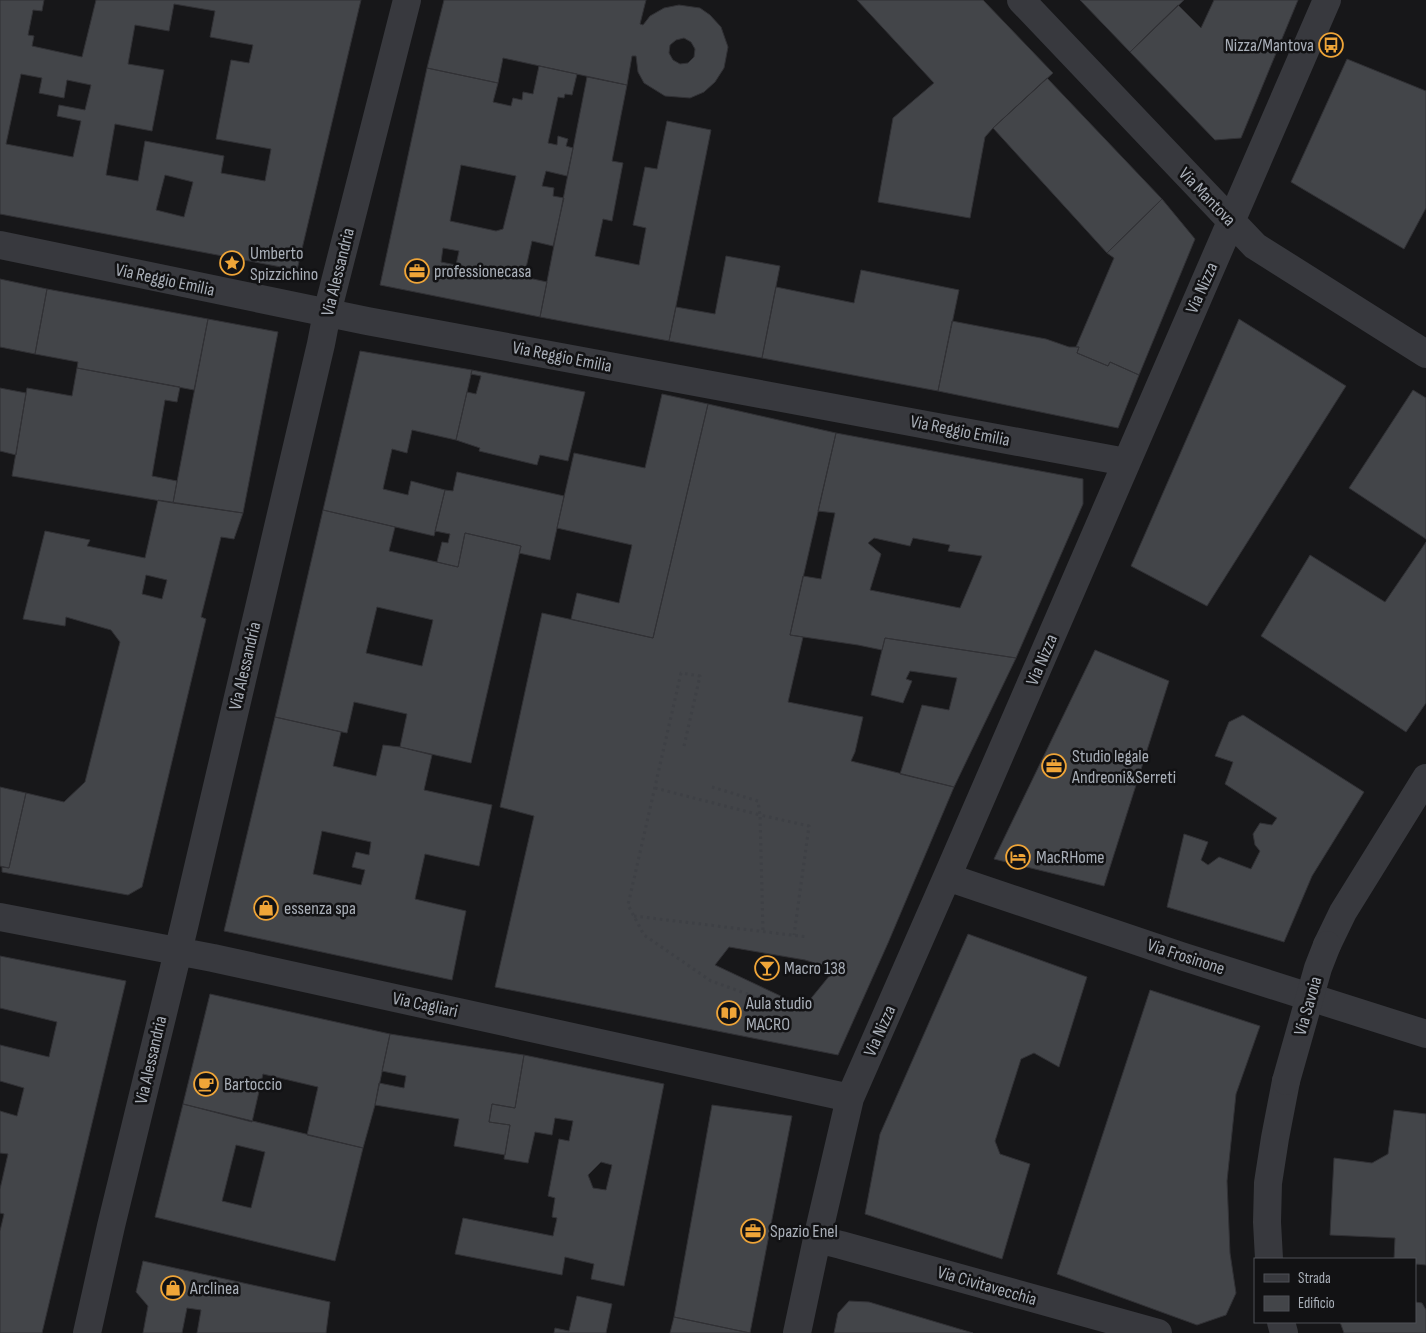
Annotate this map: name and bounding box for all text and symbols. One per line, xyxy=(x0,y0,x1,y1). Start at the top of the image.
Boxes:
bus stop icon: Nizza/Mantova xyxy=(1318,32,1344,58)
place label: Nizza/Mantova xyxy=(1225,35,1314,56)
street label: Via Mantova xyxy=(1174,163,1240,231)
street label: Via Alessandria xyxy=(317,226,359,318)
place label: Umberto Spizzichino xyxy=(250,243,318,285)
place icon: Umberto Spizzichino xyxy=(219,250,245,276)
office icon: professionecasa xyxy=(404,258,430,284)
street label: Via Reggio Emilia xyxy=(113,259,217,301)
street label: Via Nizza xyxy=(1182,259,1223,317)
place label: professionecasa xyxy=(434,261,532,282)
street label: Via Reggio Emilia xyxy=(510,337,614,377)
street label: Via Reggio Emilia xyxy=(908,411,1012,451)
street label: Via Alessandria xyxy=(225,620,265,712)
street label: Via Nizza xyxy=(1022,631,1062,689)
place label: Studio legale Andreoni&Serreti xyxy=(1071,746,1176,788)
office icon: Studio legale Andreoni&Serreti xyxy=(1041,753,1067,779)
hotel icon: MacRHome xyxy=(1005,844,1031,870)
place label: MacRHome xyxy=(1036,847,1105,868)
shop icon: essenza spa xyxy=(253,895,279,921)
place label: essenza spa xyxy=(284,898,356,919)
street label: Via Frosinone xyxy=(1145,935,1227,979)
bar icon: Macro 138 xyxy=(754,955,780,981)
place label: Macro 138 xyxy=(784,958,846,979)
street label: Via Savoia xyxy=(1290,974,1326,1038)
street label: Via Cagliari xyxy=(390,988,460,1022)
place label: Aula studio MACRO xyxy=(745,993,812,1035)
library icon: Aula studio MACRO xyxy=(716,1000,742,1026)
street label: Via Nizza xyxy=(860,1002,901,1060)
street label: Via Alessandria xyxy=(131,1014,171,1106)
cafe icon: Bartoccio xyxy=(193,1071,219,1097)
place label: Bartoccio xyxy=(224,1074,282,1095)
office icon: Spazio Enel xyxy=(740,1218,766,1244)
place label: Spazio Enel xyxy=(770,1221,838,1242)
legend xyxy=(1254,1258,1416,1323)
street label: Via Civitavecchia xyxy=(935,1262,1039,1310)
text: Strada xyxy=(1298,1269,1331,1288)
shop icon: Arclinea xyxy=(160,1275,186,1301)
place label: Arclinea xyxy=(189,1278,239,1299)
text: Edificio xyxy=(1298,1294,1335,1313)

